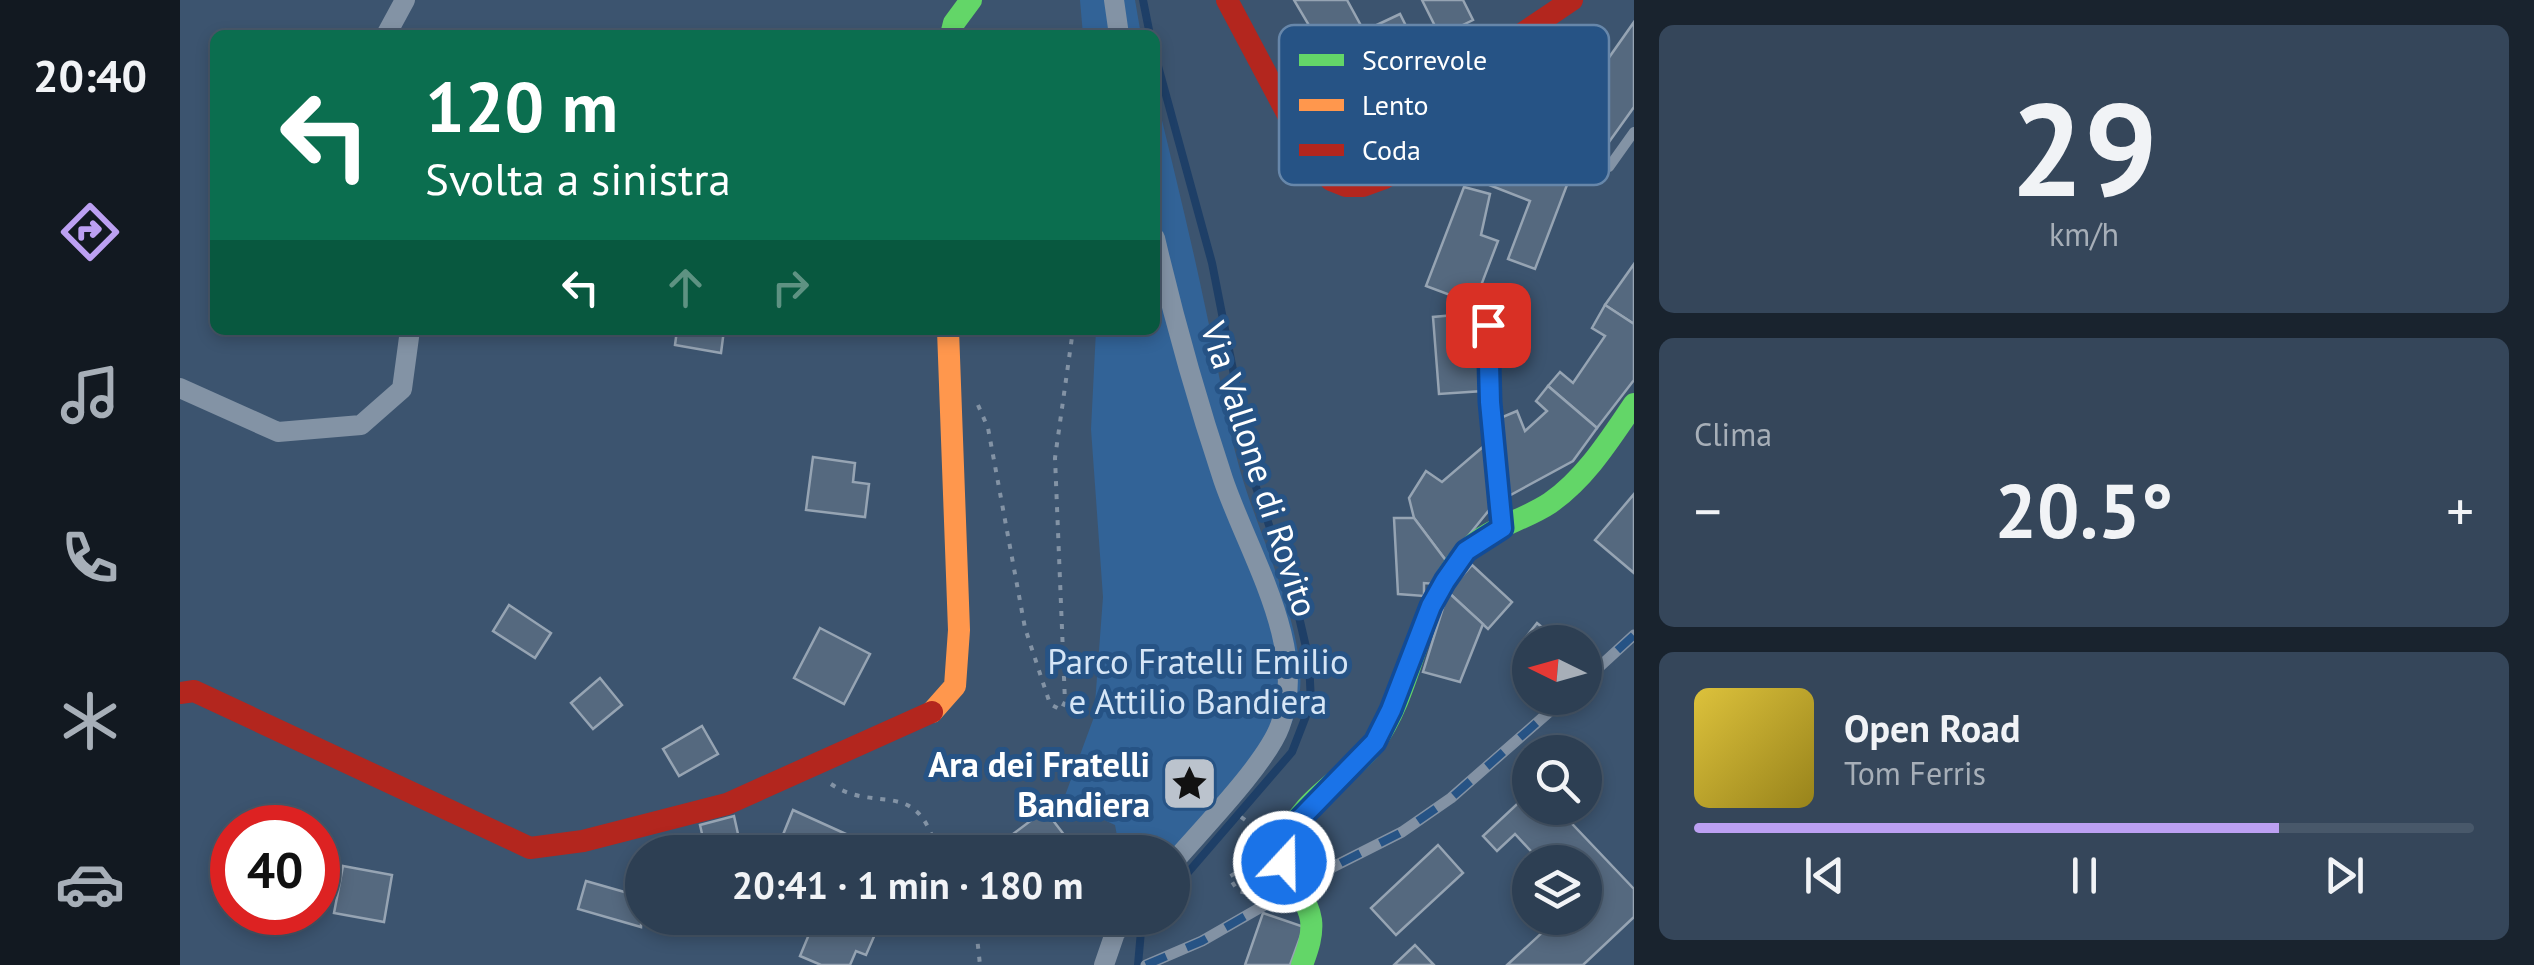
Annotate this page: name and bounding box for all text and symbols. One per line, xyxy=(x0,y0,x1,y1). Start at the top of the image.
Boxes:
legend xyxy=(1279,25,1609,185)
text: Scorrevole xyxy=(1362,41,1487,78)
text: 20:40 xyxy=(33,46,147,104)
text: 120 m xyxy=(425,61,618,151)
text: 29 xyxy=(2010,64,2158,232)
icon: left xyxy=(260,70,390,200)
text: Lento xyxy=(1362,86,1429,123)
text: Coda xyxy=(1362,131,1421,168)
text: Svolta a sinistra xyxy=(425,149,731,207)
icon: directions xyxy=(55,197,125,267)
text: km/h xyxy=(2049,213,2119,255)
icon: left xyxy=(553,260,608,315)
icon: ahead xyxy=(658,260,713,315)
icon: right xyxy=(763,260,818,315)
pin xyxy=(1446,283,1531,368)
icon: arrive xyxy=(1461,298,1516,353)
street label: Via Vallone di Rovito xyxy=(1190,315,1329,622)
icon: music xyxy=(55,360,125,430)
text: Clima xyxy=(1694,413,1772,455)
text: 20.5° xyxy=(1995,462,2173,559)
text: − xyxy=(1694,475,1722,546)
text: + xyxy=(2446,475,2474,546)
icon: phone xyxy=(55,523,125,593)
north arrow xyxy=(1512,625,1602,715)
map controls xyxy=(1512,625,1602,935)
park label: Parco Fratelli Emilio e Attilio Bandiera xyxy=(1047,638,1349,724)
icon: climate xyxy=(55,686,125,756)
text: Open Road xyxy=(1844,703,2020,752)
button: search xyxy=(1512,735,1602,825)
place label: Ara dei Fratelli Bandiera xyxy=(928,741,1150,827)
text: Tom Ferris xyxy=(1844,752,1986,794)
place icon: Ara dei Fratelli Bandiera xyxy=(1159,754,1219,814)
speed limit sign: 40 xyxy=(210,805,340,935)
position arrow xyxy=(1232,810,1336,914)
button: layers xyxy=(1512,845,1602,935)
icon: previous xyxy=(1797,848,1852,903)
icon: pause xyxy=(2057,848,2112,903)
icon: next xyxy=(2317,848,2372,903)
icon: car xyxy=(55,849,125,919)
text: 20:41 · 1 min · 180 m xyxy=(732,860,1083,909)

